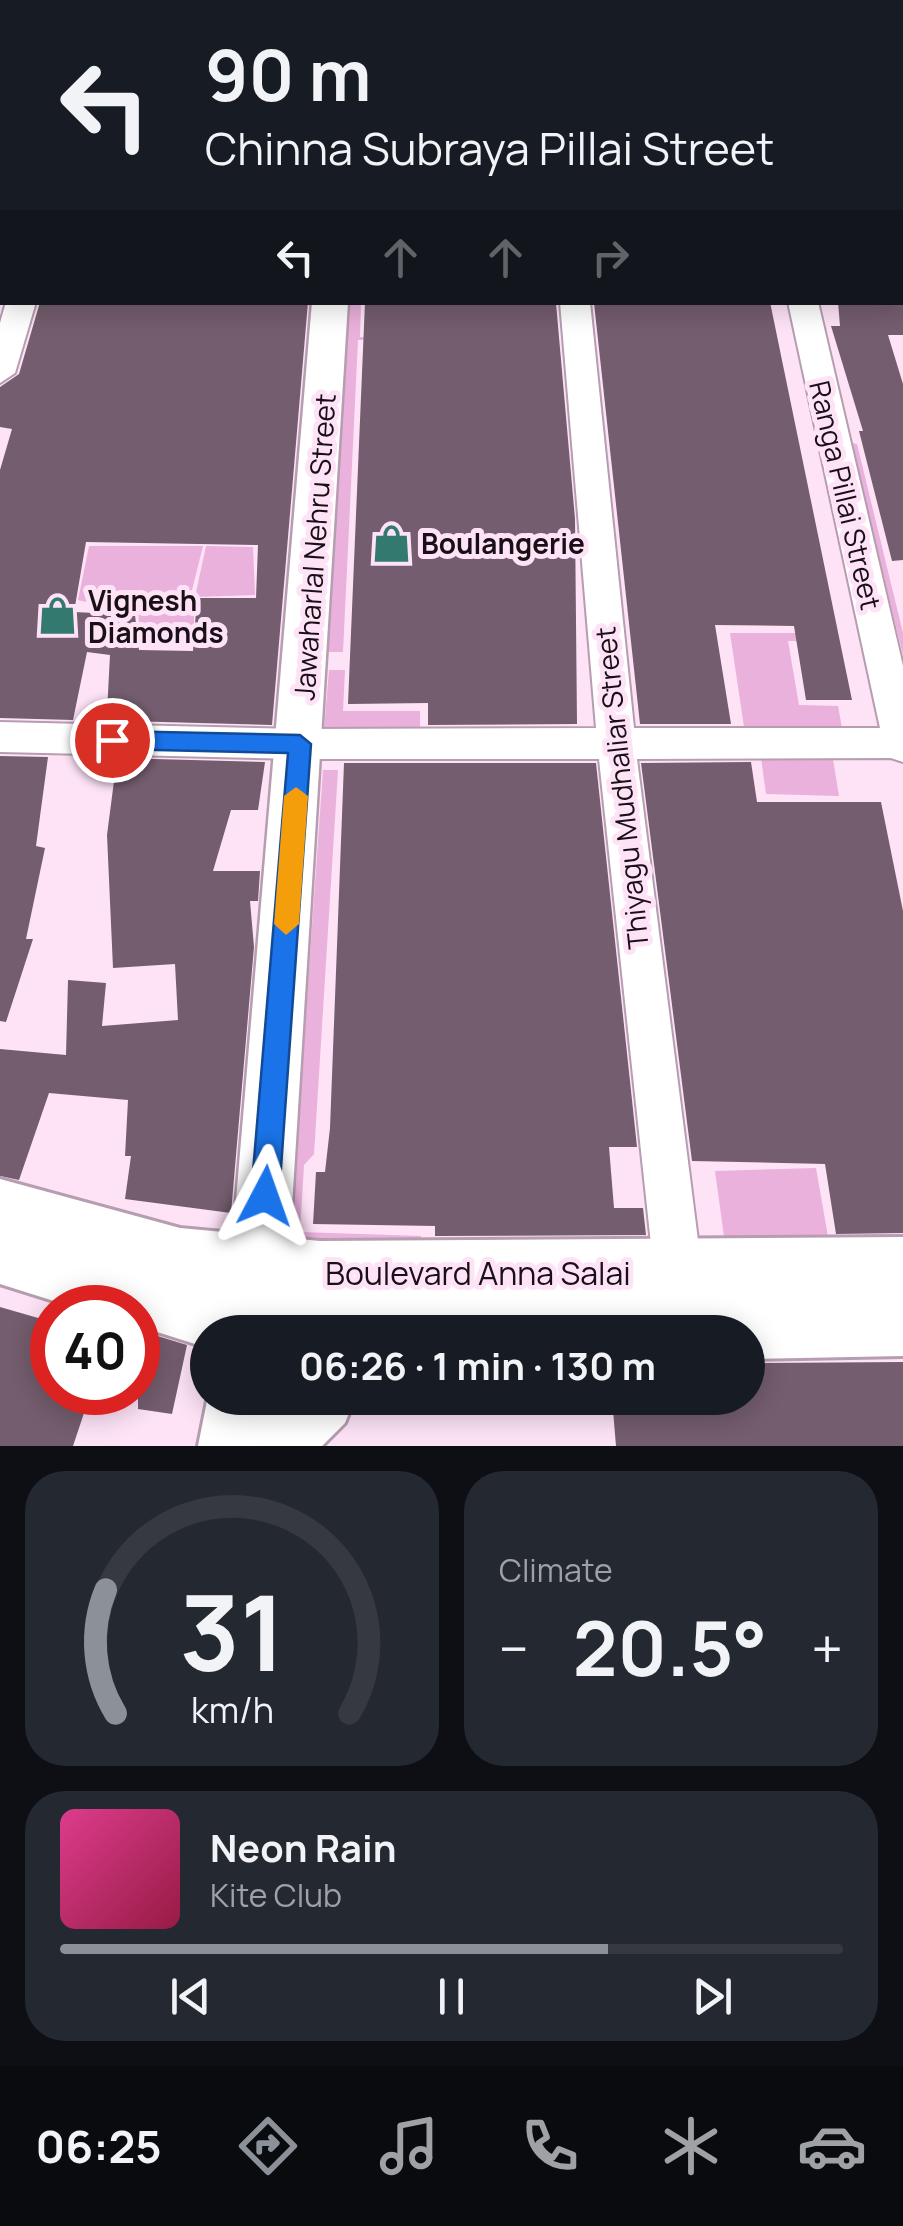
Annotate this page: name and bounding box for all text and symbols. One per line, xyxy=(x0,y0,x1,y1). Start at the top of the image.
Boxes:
text: 90 m xyxy=(205,26,372,122)
icon: left xyxy=(40,40,170,170)
text: Chinna Subraya Pillai Street xyxy=(205,117,774,179)
icon: left xyxy=(268,230,323,285)
icon: ahead xyxy=(373,230,428,285)
icon: ahead xyxy=(478,230,533,285)
icon: right xyxy=(583,230,638,285)
street label: Ranga Pillai Street xyxy=(801,377,891,613)
street label: Jawaharlal Nehru Street xyxy=(284,392,344,702)
shop icon: Boulangerie xyxy=(370,522,412,564)
place label: Boulangerie xyxy=(421,524,585,562)
place label: Vignesh Diamonds xyxy=(88,581,224,651)
shop icon: Vignesh Diamonds xyxy=(37,595,79,637)
street label: Thiyagu Mudhaliar Street xyxy=(585,625,657,951)
pin xyxy=(70,698,155,783)
icon: arrive xyxy=(85,713,140,768)
position arrow xyxy=(213,1144,317,1248)
street label: Boulevard Anna Salai xyxy=(325,1251,631,1295)
speed limit sign: 40 xyxy=(30,1285,160,1415)
text: 06:26 · 1 min · 130 m xyxy=(299,1339,656,1391)
text: Climate xyxy=(499,1548,613,1592)
text: 31 xyxy=(179,1560,285,1702)
text: 20.5° xyxy=(573,1596,767,1699)
text: − xyxy=(499,1610,529,1686)
text: + xyxy=(811,1610,843,1686)
text: km/h xyxy=(190,1685,274,1734)
text: Neon Rain xyxy=(210,1821,396,1873)
text: Kite Club xyxy=(210,1873,342,1917)
icon: previous xyxy=(163,1969,218,2024)
icon: pause xyxy=(424,1969,479,2024)
icon: next xyxy=(685,1969,740,2024)
icon: directions xyxy=(233,2111,303,2181)
icon: music xyxy=(374,2111,444,2181)
icon: phone xyxy=(515,2111,585,2181)
icon: climate xyxy=(656,2111,726,2181)
icon: car xyxy=(797,2111,867,2181)
text: 06:25 xyxy=(36,2115,162,2177)

